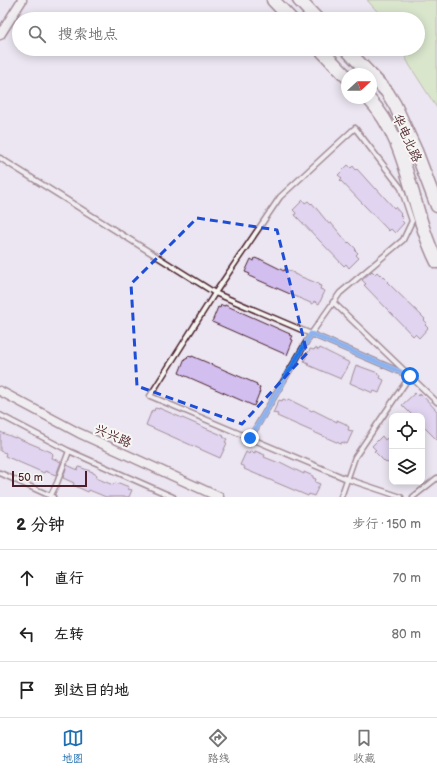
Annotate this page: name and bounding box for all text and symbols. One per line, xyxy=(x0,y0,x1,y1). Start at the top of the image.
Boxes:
search box xyxy=(12,12,425,56)
icon: search xyxy=(26,23,48,45)
text: 搜索地点 xyxy=(58,25,118,44)
north arrow xyxy=(341,68,377,104)
street label: 华电北路 xyxy=(389,111,425,165)
route start xyxy=(401,367,419,385)
map controls xyxy=(389,413,425,485)
button: locate xyxy=(389,413,425,449)
street label: 兴兴路 xyxy=(92,421,134,451)
route end xyxy=(241,429,259,447)
button: layers xyxy=(389,449,425,485)
scale bar xyxy=(12,469,87,488)
text: 50 m xyxy=(18,471,43,484)
text: 2 分钟 xyxy=(16,515,65,535)
text: 步行 · 150 m xyxy=(352,516,421,532)
icon: ahead xyxy=(16,567,38,589)
text: 直行 xyxy=(54,569,84,588)
text: 70 m xyxy=(393,570,421,586)
icon: left xyxy=(16,623,38,645)
text: 左转 xyxy=(54,625,84,644)
text: 80 m xyxy=(392,626,421,642)
icon: arrive xyxy=(16,679,38,701)
text: 到达目的地 xyxy=(54,681,129,700)
tab: 地图 xyxy=(62,727,84,765)
tab: 路线 xyxy=(207,727,229,765)
tab: 收藏 xyxy=(353,727,375,765)

